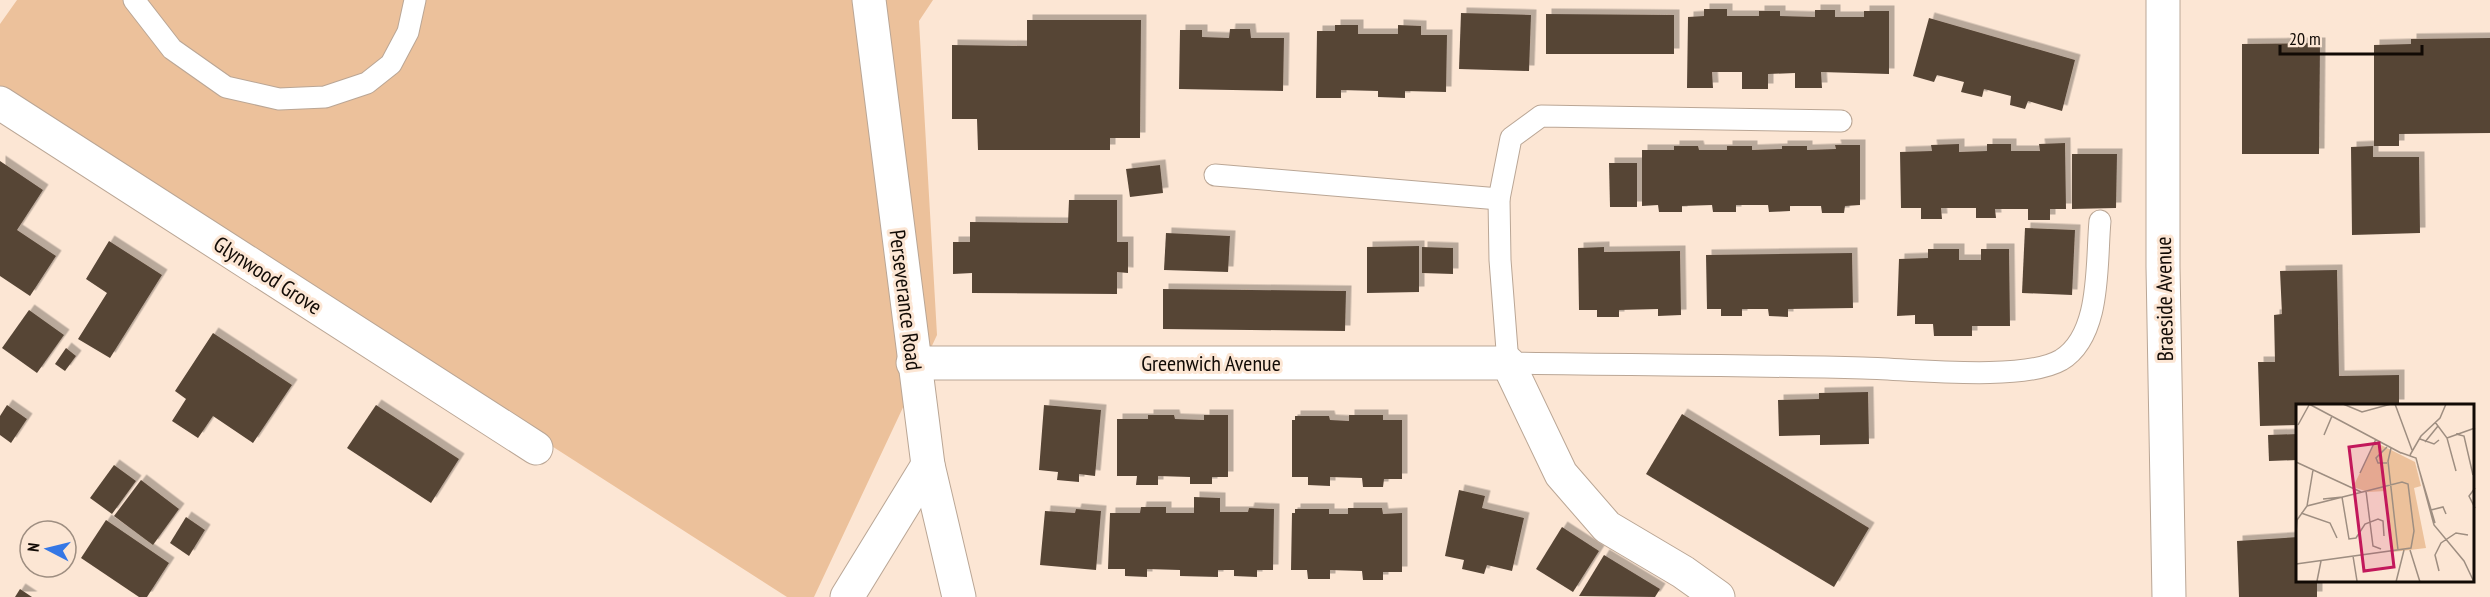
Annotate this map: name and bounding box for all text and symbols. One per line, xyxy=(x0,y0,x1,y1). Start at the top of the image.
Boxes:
scale bar xyxy=(2280,18,2422,56)
text: 20 m xyxy=(2289,27,2321,50)
street label: Perseverance Road xyxy=(883,228,929,372)
street label: Glynwood Grove xyxy=(209,230,327,320)
street label: Braeside Avenue xyxy=(2149,236,2179,362)
street label: Greenwich Avenue xyxy=(1141,349,1281,377)
inset map xyxy=(2296,404,2475,582)
north arrow xyxy=(18,519,78,579)
text: N xyxy=(23,542,44,553)

